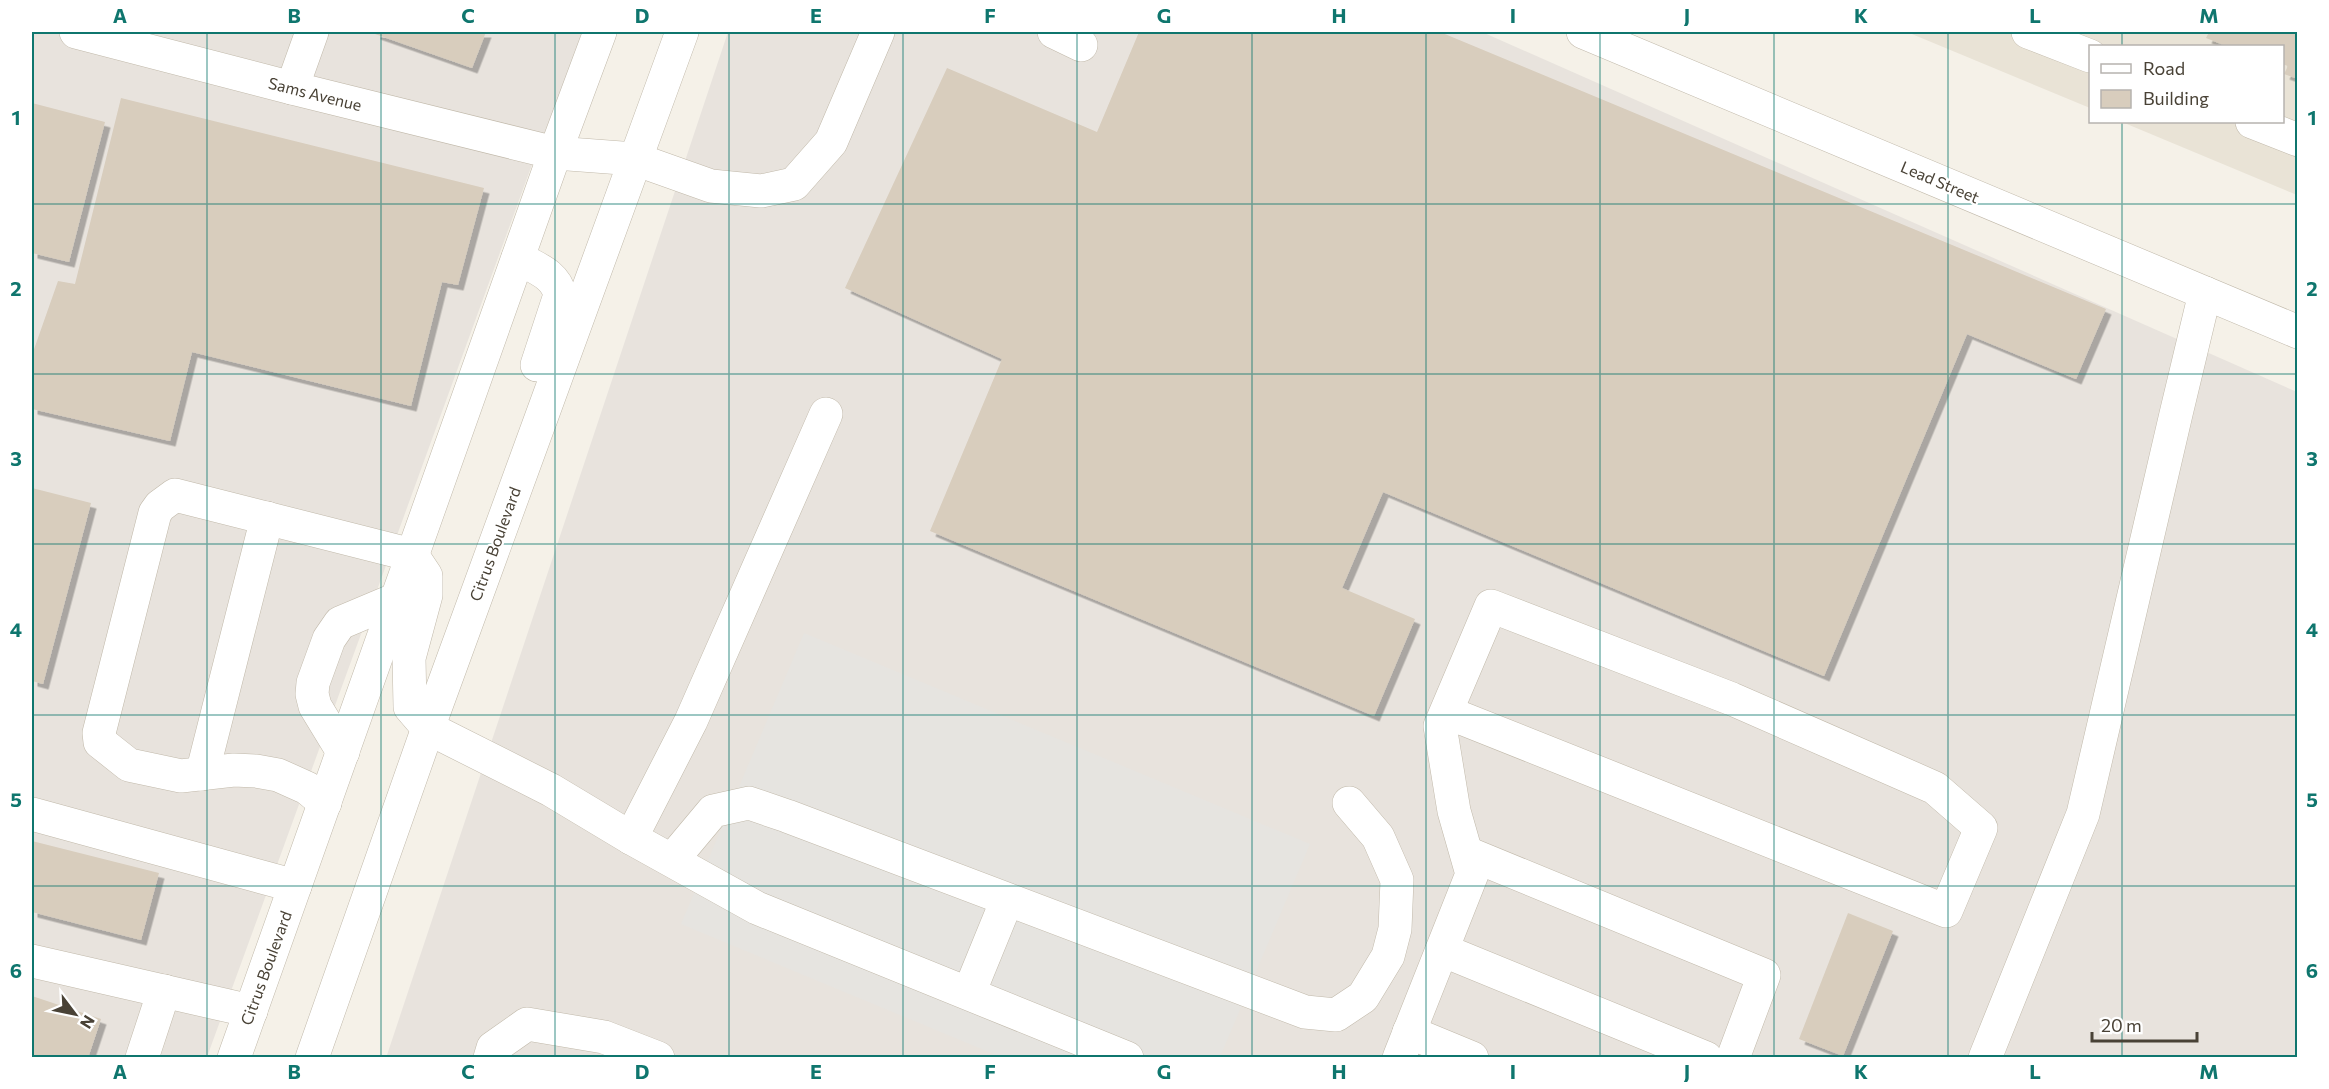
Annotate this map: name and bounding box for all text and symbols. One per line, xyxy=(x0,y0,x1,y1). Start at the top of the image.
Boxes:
text: A xyxy=(113,3,127,27)
text: B xyxy=(287,3,301,27)
text: C xyxy=(461,3,475,27)
text: D xyxy=(635,3,649,27)
text: E xyxy=(810,3,822,27)
text: F xyxy=(984,3,996,27)
text: G xyxy=(1157,3,1171,27)
text: H xyxy=(1332,3,1347,27)
text: I xyxy=(1510,3,1516,27)
text: J xyxy=(1684,3,1690,27)
text: K xyxy=(1854,3,1868,27)
text: L xyxy=(2029,3,2041,27)
text: M xyxy=(2199,3,2219,27)
legend xyxy=(2089,45,2284,123)
text: Road xyxy=(2143,57,2185,79)
street label: Sams Avenue xyxy=(267,73,364,114)
text: Building xyxy=(2143,87,2209,109)
text: 1 xyxy=(11,105,21,129)
text: 1 xyxy=(2307,105,2317,129)
street label: Lead Street xyxy=(1898,156,1983,207)
text: 2 xyxy=(10,276,22,300)
text: 2 xyxy=(2306,276,2318,300)
text: 3 xyxy=(10,446,22,470)
text: 3 xyxy=(2306,446,2318,470)
street label: Citrus Boulevard xyxy=(465,484,524,604)
text: 4 xyxy=(10,617,22,641)
text: 4 xyxy=(2306,617,2318,641)
text: 5 xyxy=(10,787,22,811)
text: 5 xyxy=(2306,787,2318,811)
street label: Citrus Boulevard xyxy=(236,908,295,1028)
text: 6 xyxy=(10,958,22,982)
text: 6 xyxy=(2306,958,2318,982)
north arrow xyxy=(45,984,105,1044)
scale bar xyxy=(2092,1005,2197,1043)
text: N xyxy=(77,1012,99,1032)
text: 20 m xyxy=(2101,1014,2142,1036)
text: A xyxy=(113,1059,127,1083)
text: B xyxy=(287,1059,301,1083)
text: C xyxy=(461,1059,475,1083)
text: D xyxy=(635,1059,649,1083)
text: E xyxy=(810,1059,822,1083)
text: F xyxy=(984,1059,996,1083)
text: G xyxy=(1157,1059,1171,1083)
text: H xyxy=(1332,1059,1347,1083)
text: I xyxy=(1510,1059,1516,1083)
text: J xyxy=(1684,1059,1690,1083)
text: K xyxy=(1854,1059,1868,1083)
text: L xyxy=(2029,1059,2041,1083)
text: M xyxy=(2199,1059,2219,1083)

